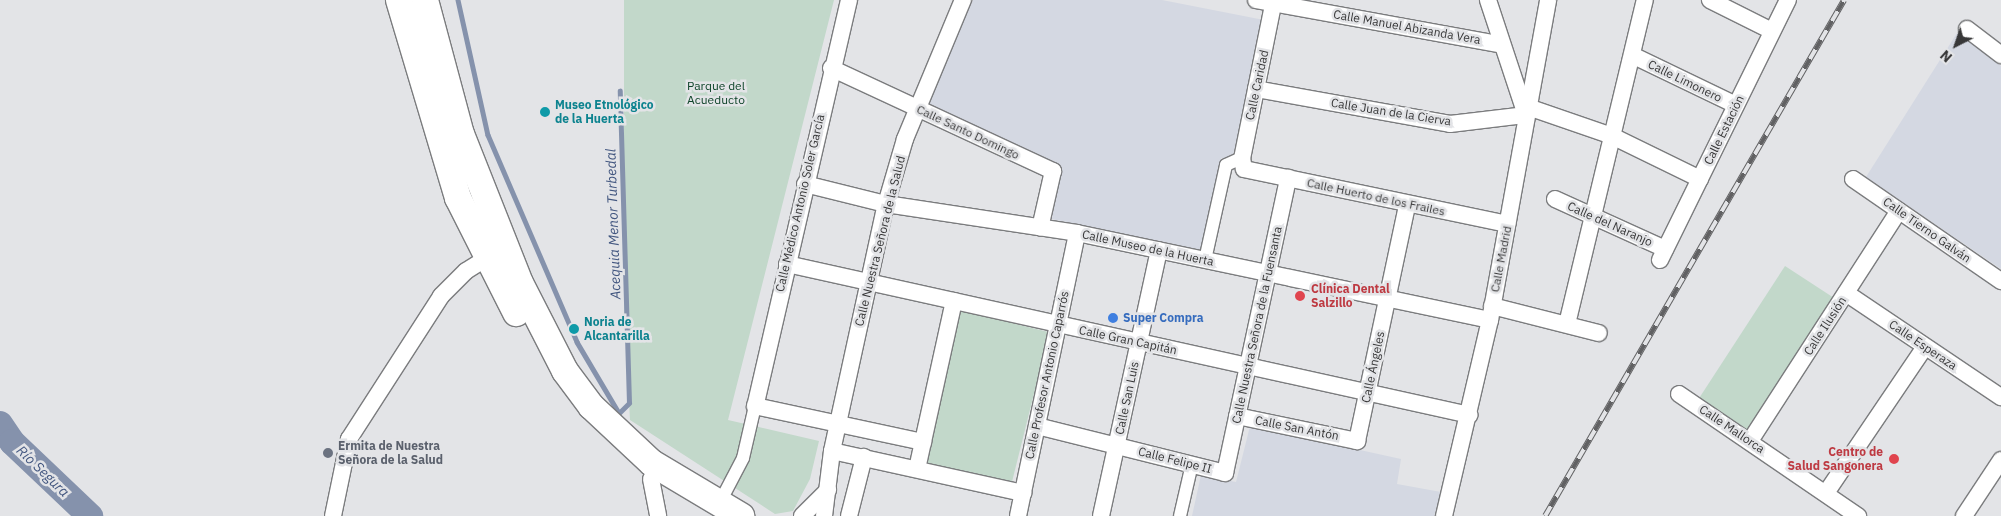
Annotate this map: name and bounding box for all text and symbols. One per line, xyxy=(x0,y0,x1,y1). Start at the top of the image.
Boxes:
street label: Calle Manuel Abizanda Vera xyxy=(1332,7,1482,47)
north arrow xyxy=(1931,20,1981,70)
text: N xyxy=(1936,46,1956,66)
street label: Calle Caridad xyxy=(1243,49,1271,121)
street label: Calle Limonero xyxy=(1646,57,1724,105)
park label: Parque del Acueducto xyxy=(687,79,745,107)
street label: Calle Estación xyxy=(1701,93,1747,167)
street label: Calle Juan de la Cierva xyxy=(1330,95,1452,129)
place label: Museo Etnológico de la Huerta xyxy=(555,98,654,126)
street label: Calle Santo Domingo xyxy=(914,102,1022,162)
marker: Museo Etnológico de la Huerta xyxy=(539,106,551,118)
street label: Calle Médico Antonio Soler García xyxy=(773,113,827,293)
water label: Acequia Menor Turbedal xyxy=(602,148,624,300)
street label: Calle Nuestra Señora de la Salud xyxy=(852,154,908,328)
street label: Calle Huerto de los Frailes xyxy=(1306,175,1446,219)
street label: Calle Tierno Galván xyxy=(1880,194,1974,266)
street label: Calle del Naranjo xyxy=(1565,199,1655,249)
street label: Calle Nuestra Señora de la Fuensanta xyxy=(1229,225,1285,425)
street label: Calle Madrid xyxy=(1488,225,1514,293)
street label: Calle Museo de la Huerta xyxy=(1081,227,1215,269)
place label: Clínica Dental Salzillo xyxy=(1311,282,1390,310)
marker: Clínica Dental Salzillo xyxy=(1293,289,1307,303)
street label: Calle Profesor Antonio Caparrós xyxy=(1022,290,1072,460)
street label: Calle Ilusión xyxy=(1801,294,1849,358)
place label: Super Compra xyxy=(1123,311,1203,325)
marker: Super Compra xyxy=(1107,312,1119,324)
place label: Noria de Alcantarilla xyxy=(584,315,650,343)
street label: Calle Esperaza xyxy=(1886,317,1960,373)
marker: Noria de Alcantarilla xyxy=(568,323,580,335)
street label: Calle Gran Capitán xyxy=(1078,323,1178,357)
street label: Calle Ángeles xyxy=(1358,330,1388,404)
street label: Calle San Luis xyxy=(1112,360,1142,436)
street label: Calle Mallorca xyxy=(1697,402,1767,456)
street label: Calle San Antón xyxy=(1254,413,1340,443)
place label: Ermita de Nuestra Señora de la Salud xyxy=(338,439,443,467)
water label: Río Segura xyxy=(13,442,73,500)
street label: Calle Felipe II xyxy=(1137,444,1213,476)
place label: Centro de Salud Sangonera xyxy=(1788,445,1883,473)
marker: Ermita de Nuestra Señora de la Salud xyxy=(322,447,334,459)
marker: Centro de Salud Sangonera xyxy=(1887,452,1901,466)

